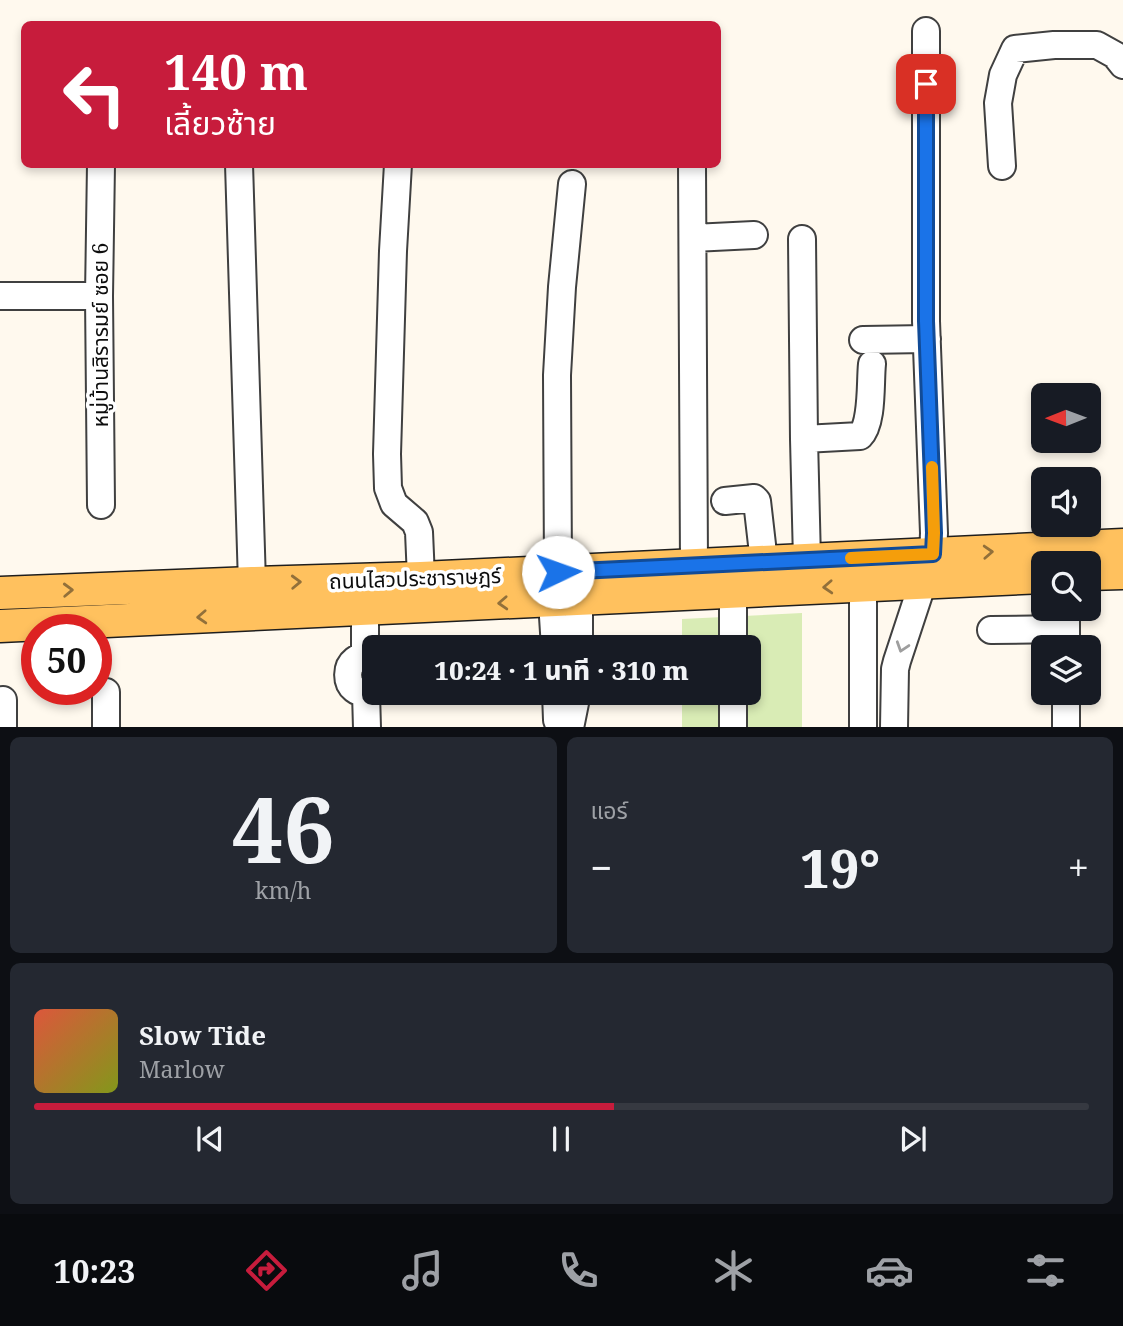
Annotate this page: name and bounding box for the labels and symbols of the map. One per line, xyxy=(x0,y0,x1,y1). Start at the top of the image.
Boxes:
pin xyxy=(896,54,956,114)
street label: หมู่บ้านสิรารมย์ ซอย 6 xyxy=(86,243,114,427)
north arrow xyxy=(1031,383,1101,453)
position arrow xyxy=(521,535,595,609)
one-way arrow xyxy=(983,544,994,559)
street label: ถนนไสวประชาราษฎร์ xyxy=(328,561,503,595)
one-way arrow xyxy=(290,574,301,589)
one-way arrow xyxy=(822,580,833,595)
one-way arrow xyxy=(63,583,74,598)
one-way arrow xyxy=(497,595,508,610)
one-way arrow xyxy=(196,609,207,624)
speed limit sign: 50 xyxy=(21,614,112,705)
one-way arrow xyxy=(895,641,910,653)

